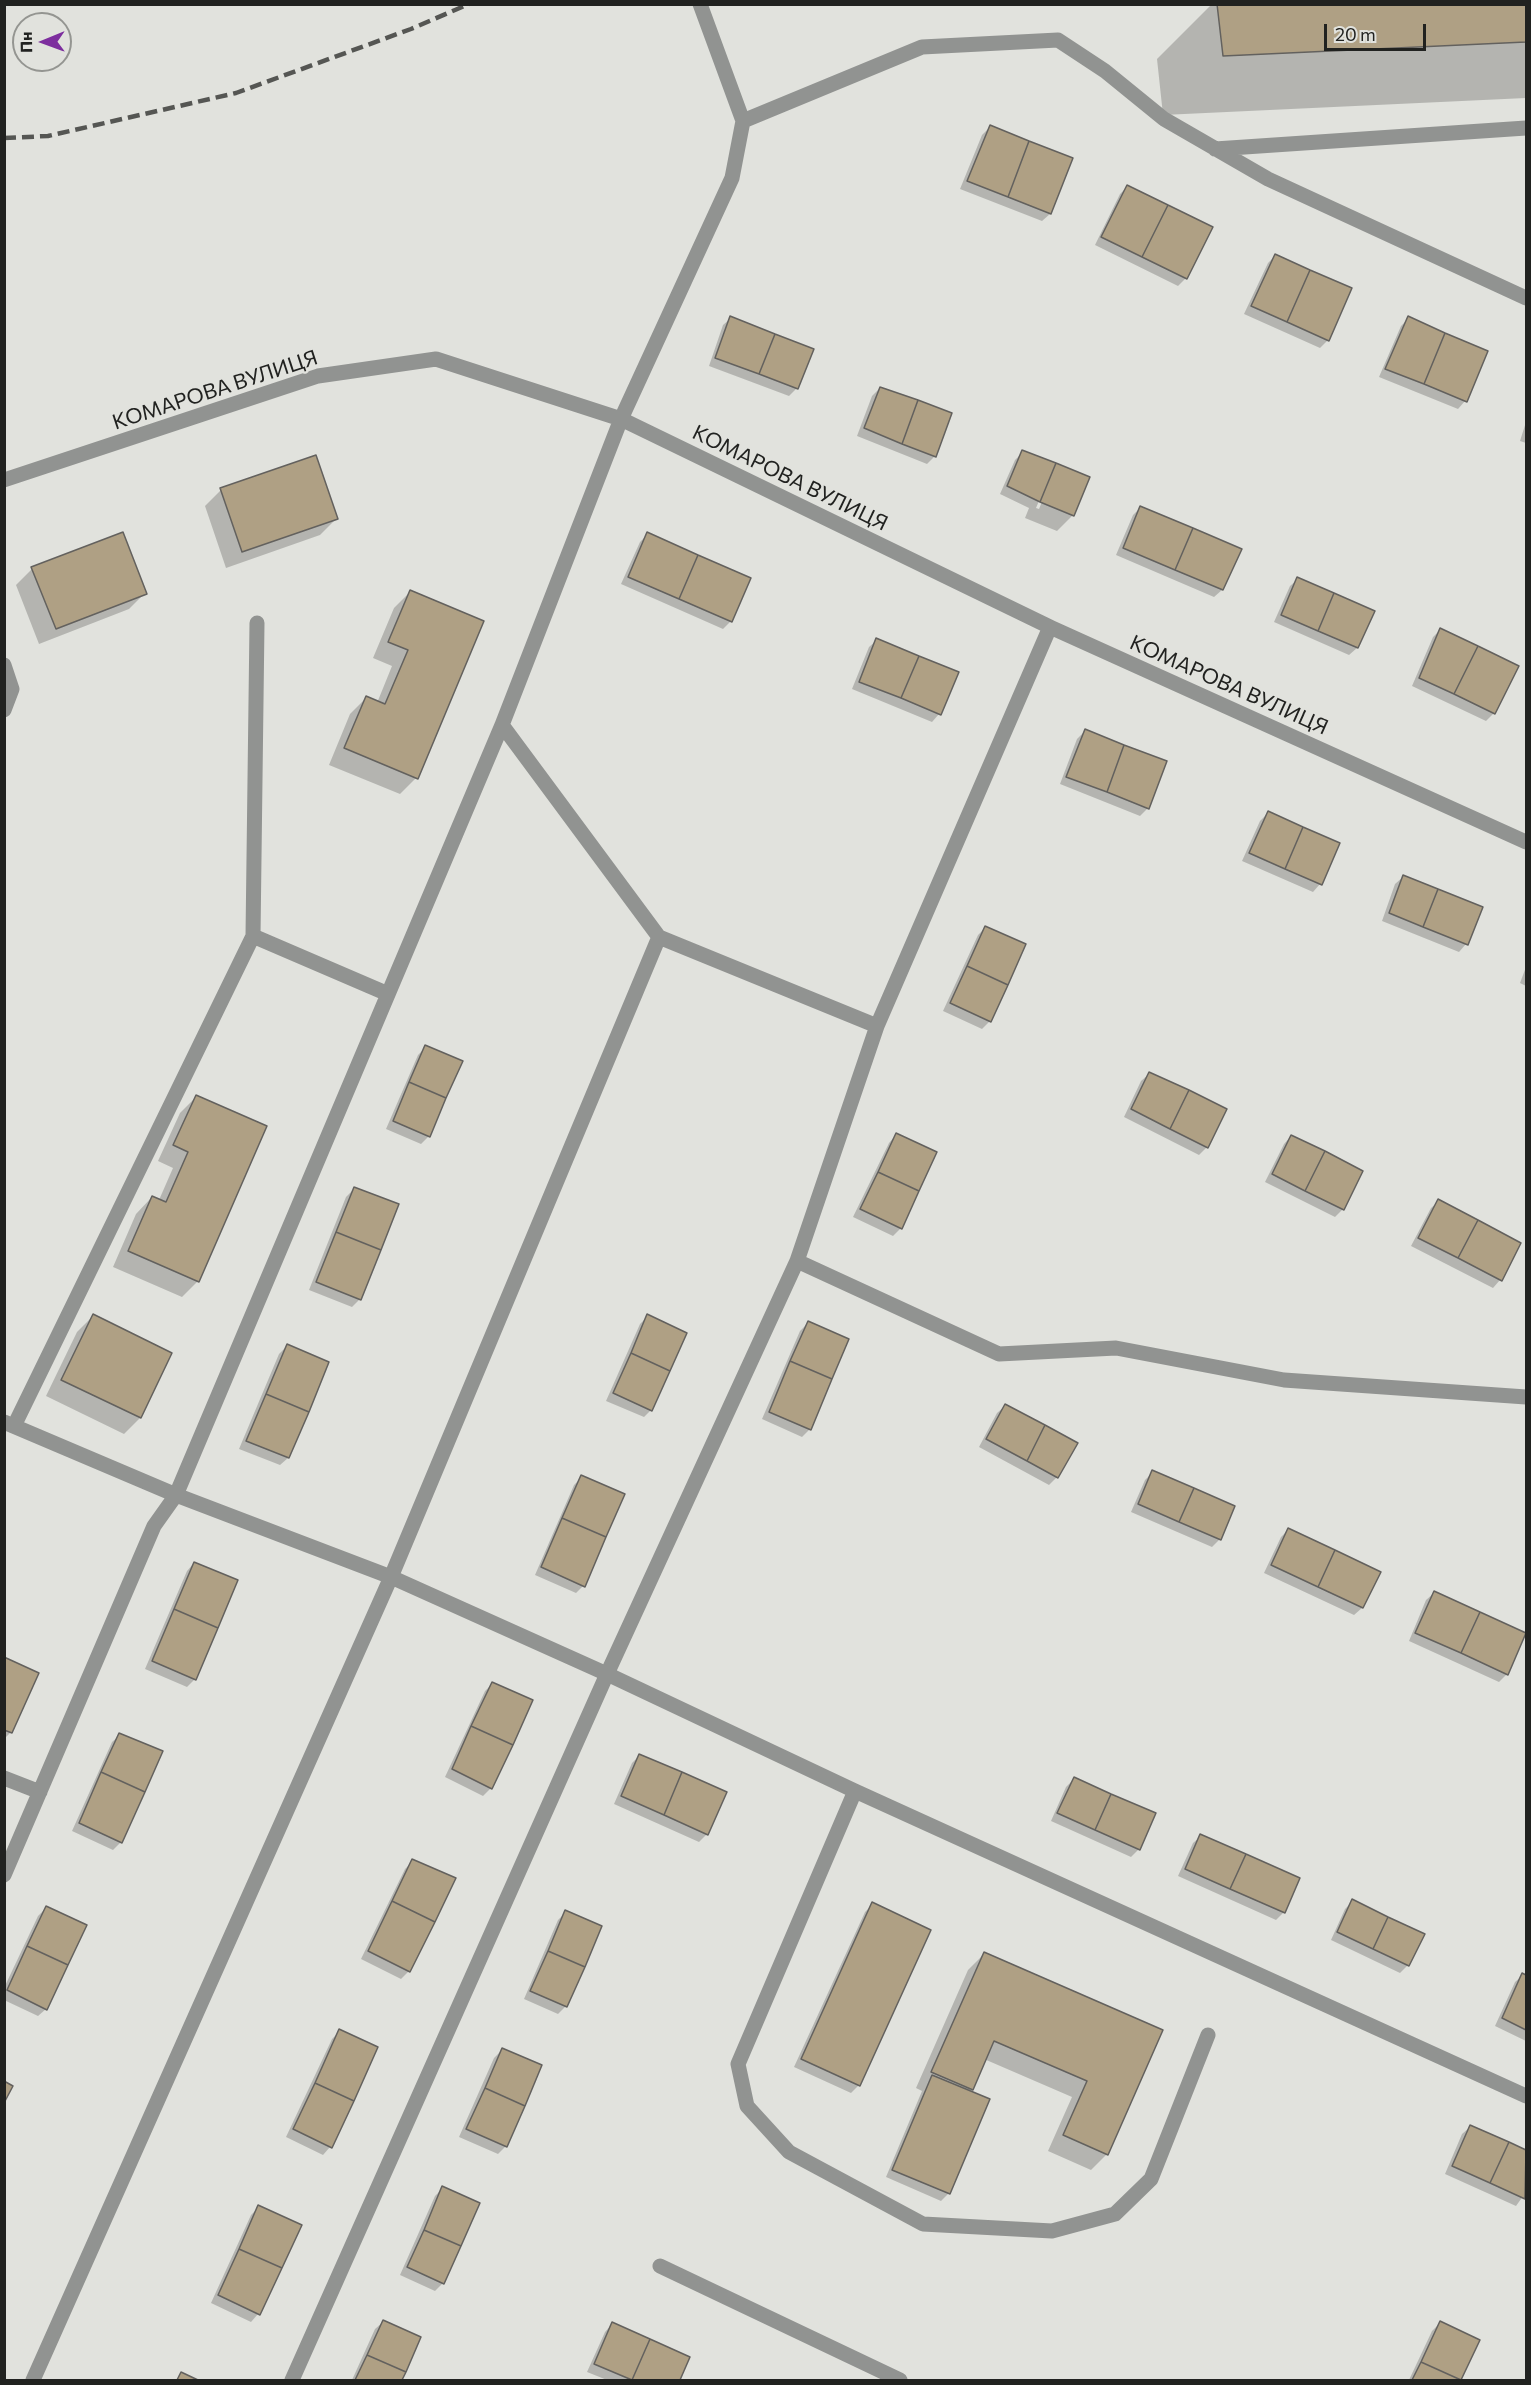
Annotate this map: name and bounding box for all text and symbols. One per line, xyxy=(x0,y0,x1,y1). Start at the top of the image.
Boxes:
north arrow xyxy=(12,12,72,72)
scale bar xyxy=(1327,12,1429,50)
text: 20 m xyxy=(1335,23,1376,45)
text: Пн xyxy=(16,32,35,53)
street label: КОМАРОВА ВУЛИЦЯ xyxy=(109,345,321,435)
street label: КОМАРОВА ВУЛИЦЯ xyxy=(688,420,892,536)
street label: КОМАРОВА ВУЛИЦЯ xyxy=(1126,630,1332,740)

